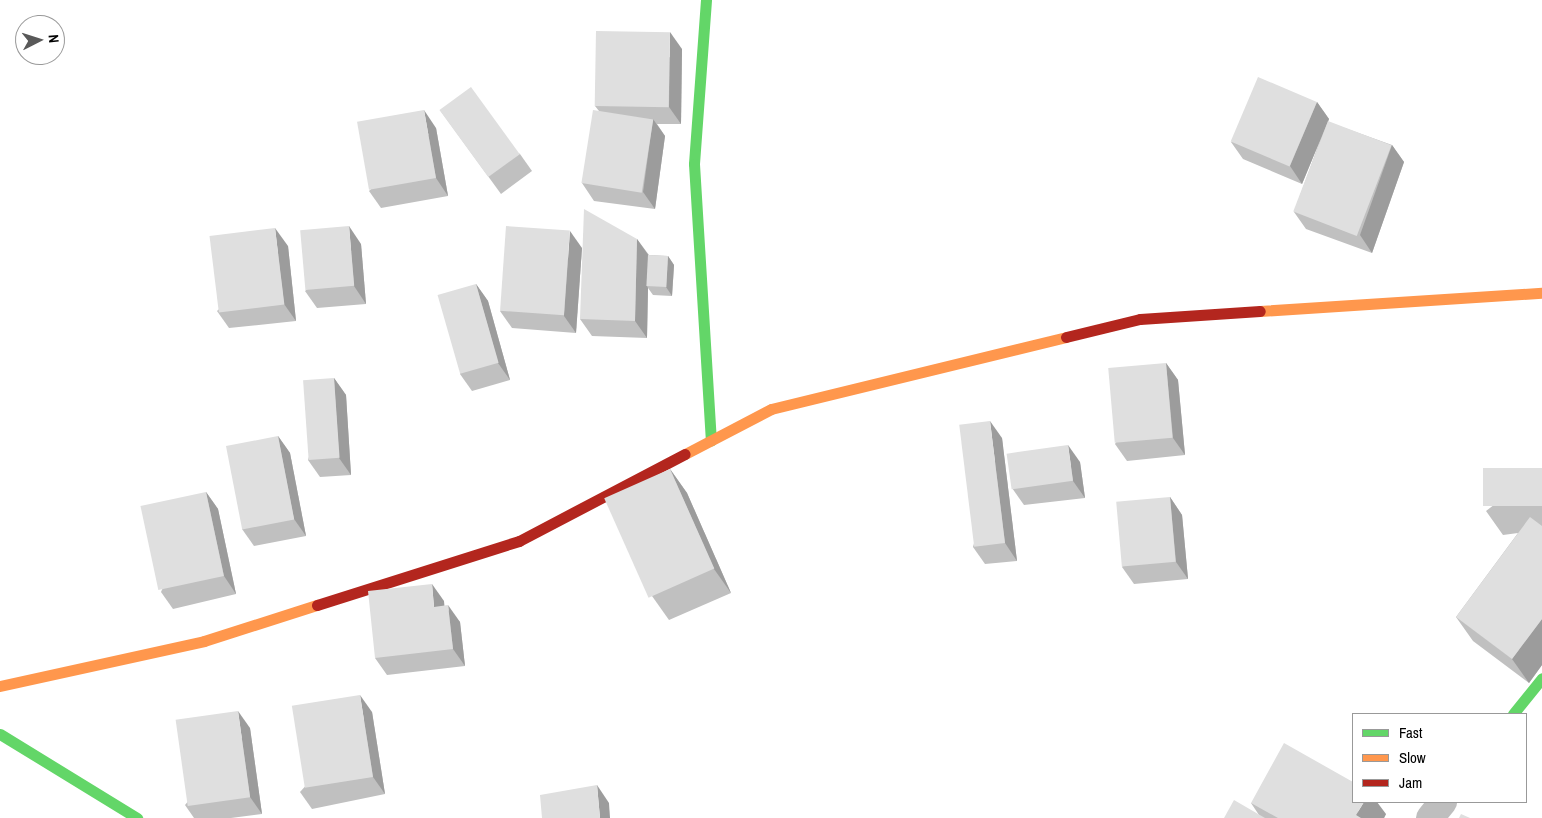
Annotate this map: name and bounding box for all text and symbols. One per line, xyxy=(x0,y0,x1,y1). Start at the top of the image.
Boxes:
north arrow xyxy=(15,15,65,65)
text: N xyxy=(45,34,63,44)
legend xyxy=(1352,713,1527,803)
text: Fast xyxy=(1399,722,1422,743)
text: Slow xyxy=(1399,747,1426,768)
text: Jam xyxy=(1399,772,1422,793)

